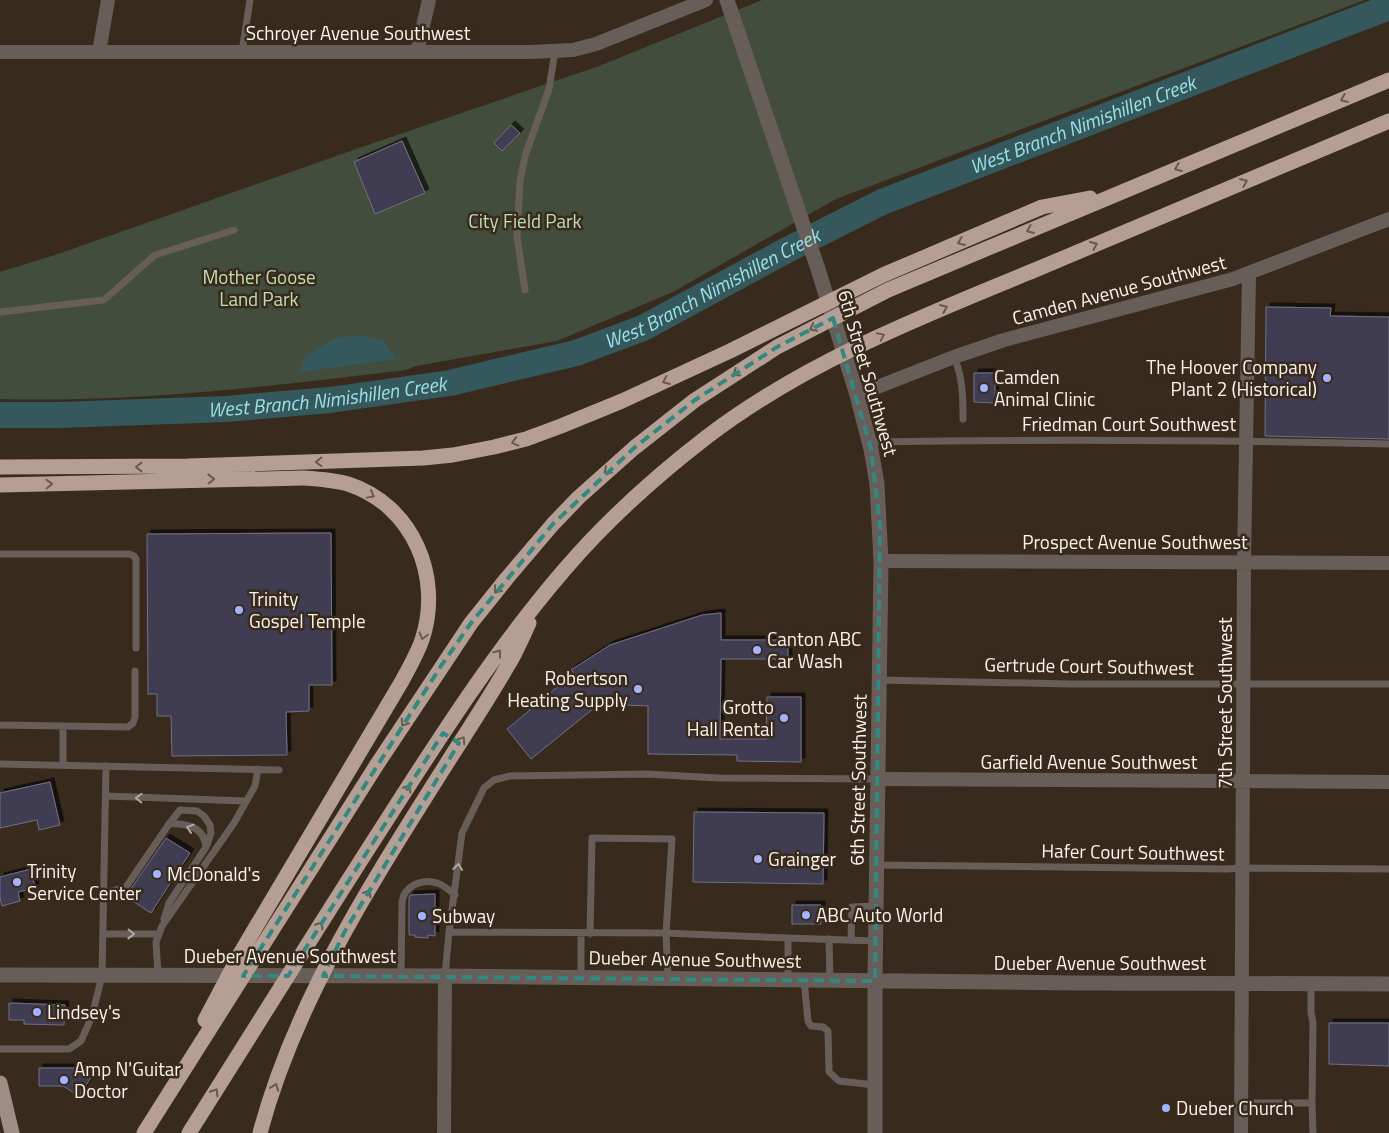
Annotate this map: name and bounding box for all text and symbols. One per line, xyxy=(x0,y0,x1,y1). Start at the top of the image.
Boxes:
street label: Schroyer Avenue Southwest xyxy=(246,18,471,47)
water label: West Branch Nimishillen Creek xyxy=(965,66,1202,182)
one-way arrow xyxy=(1340,92,1349,103)
one-way arrow xyxy=(1174,162,1183,172)
one-way arrow xyxy=(1239,178,1247,188)
park label: City Field Park xyxy=(468,206,582,235)
water label: West Branch Nimishillen Creek xyxy=(599,219,827,356)
one-way arrow xyxy=(1026,224,1035,234)
one-way arrow xyxy=(957,235,966,246)
one-way arrow xyxy=(1089,240,1098,251)
street label: Camden Avenue Southwest xyxy=(1009,247,1229,332)
park label: Mother Goose Land Park xyxy=(202,262,316,313)
street label: 6th Street Southwest xyxy=(831,286,906,460)
one-way arrow xyxy=(939,303,948,314)
one-way arrow xyxy=(809,322,818,332)
one-way arrow xyxy=(876,331,885,342)
place label: The Hoover Company Plant 2 (Historical) xyxy=(1146,352,1317,403)
place label: Camden Animal Clinic xyxy=(994,362,1095,413)
one-way arrow xyxy=(733,366,742,376)
water label: West Branch Nimishillen Creek xyxy=(207,367,450,425)
marker: The Hoover Company Plant 2 (Historical) xyxy=(1321,372,1333,384)
one-way arrow xyxy=(662,374,671,385)
marker: Camden Animal Clinic xyxy=(978,382,990,394)
street label: Friedman Court Southwest xyxy=(1022,409,1236,438)
one-way arrow xyxy=(511,436,520,447)
one-way arrow xyxy=(315,457,323,467)
one-way arrow xyxy=(135,461,143,472)
one-way arrow xyxy=(604,466,613,475)
one-way arrow xyxy=(207,474,215,485)
one-way arrow xyxy=(45,479,53,489)
one-way arrow xyxy=(365,489,374,499)
street label: Prospect Avenue Southwest xyxy=(1022,527,1248,556)
place label: Trinity Gospel Temple xyxy=(249,584,366,635)
one-way arrow xyxy=(494,584,502,593)
marker: Trinity Gospel Temple xyxy=(233,604,245,616)
street label: 7th Street Southwest xyxy=(1210,617,1239,789)
place label: Canton ABC Car Wash xyxy=(767,624,861,675)
one-way arrow xyxy=(418,631,428,639)
marker: Canton ABC Car Wash xyxy=(751,644,763,656)
one-way arrow xyxy=(492,649,501,659)
street label: Gertrude Court Southwest xyxy=(984,649,1194,682)
place label: Robertson Heating Supply xyxy=(507,663,628,714)
marker: Robertson Heating Supply xyxy=(632,683,644,695)
place label: Grotto Hall Rental xyxy=(687,692,774,743)
street label: 6th Street Southwest xyxy=(842,694,874,866)
marker: Grotto Hall Rental xyxy=(778,712,790,724)
one-way arrow xyxy=(401,718,410,727)
one-way arrow xyxy=(455,736,465,745)
street label: Garfield Avenue Southwest xyxy=(981,747,1198,776)
one-way arrow xyxy=(401,784,411,793)
one-way arrow xyxy=(135,792,143,803)
one-way arrow xyxy=(187,823,195,833)
street label: Hafer Court Southwest xyxy=(1041,835,1225,868)
place label: Grainger xyxy=(768,844,837,873)
marker: Grainger xyxy=(752,853,764,865)
place label: Trinity Service Center xyxy=(27,856,142,907)
place label: McDonald's xyxy=(167,859,260,888)
one-way arrow xyxy=(452,862,463,870)
marker: McDonald's xyxy=(151,868,163,880)
marker: Trinity Service Center xyxy=(11,876,23,888)
one-way arrow xyxy=(361,889,371,898)
place label: ABC Auto World xyxy=(816,900,943,929)
place label: Subway xyxy=(432,901,495,930)
marker: ABC Auto World xyxy=(800,909,812,921)
marker: Subway xyxy=(416,910,428,922)
one-way arrow xyxy=(314,921,324,930)
one-way arrow xyxy=(128,929,135,939)
street label: Dueber Avenue Southwest xyxy=(184,941,397,970)
street label: Dueber Avenue Southwest xyxy=(588,942,802,975)
street label: Dueber Avenue Southwest xyxy=(994,948,1207,977)
place label: Lindsey's xyxy=(47,997,121,1026)
marker: Lindsey's xyxy=(31,1006,43,1018)
place label: Amp N'Guitar Doctor xyxy=(74,1054,181,1105)
marker: Amp N'Guitar Doctor xyxy=(58,1074,70,1086)
one-way arrow xyxy=(269,1083,279,1091)
one-way arrow xyxy=(208,1088,218,1097)
place label: Dueber Church xyxy=(1176,1093,1294,1122)
marker: Dueber Church xyxy=(1160,1102,1172,1114)

